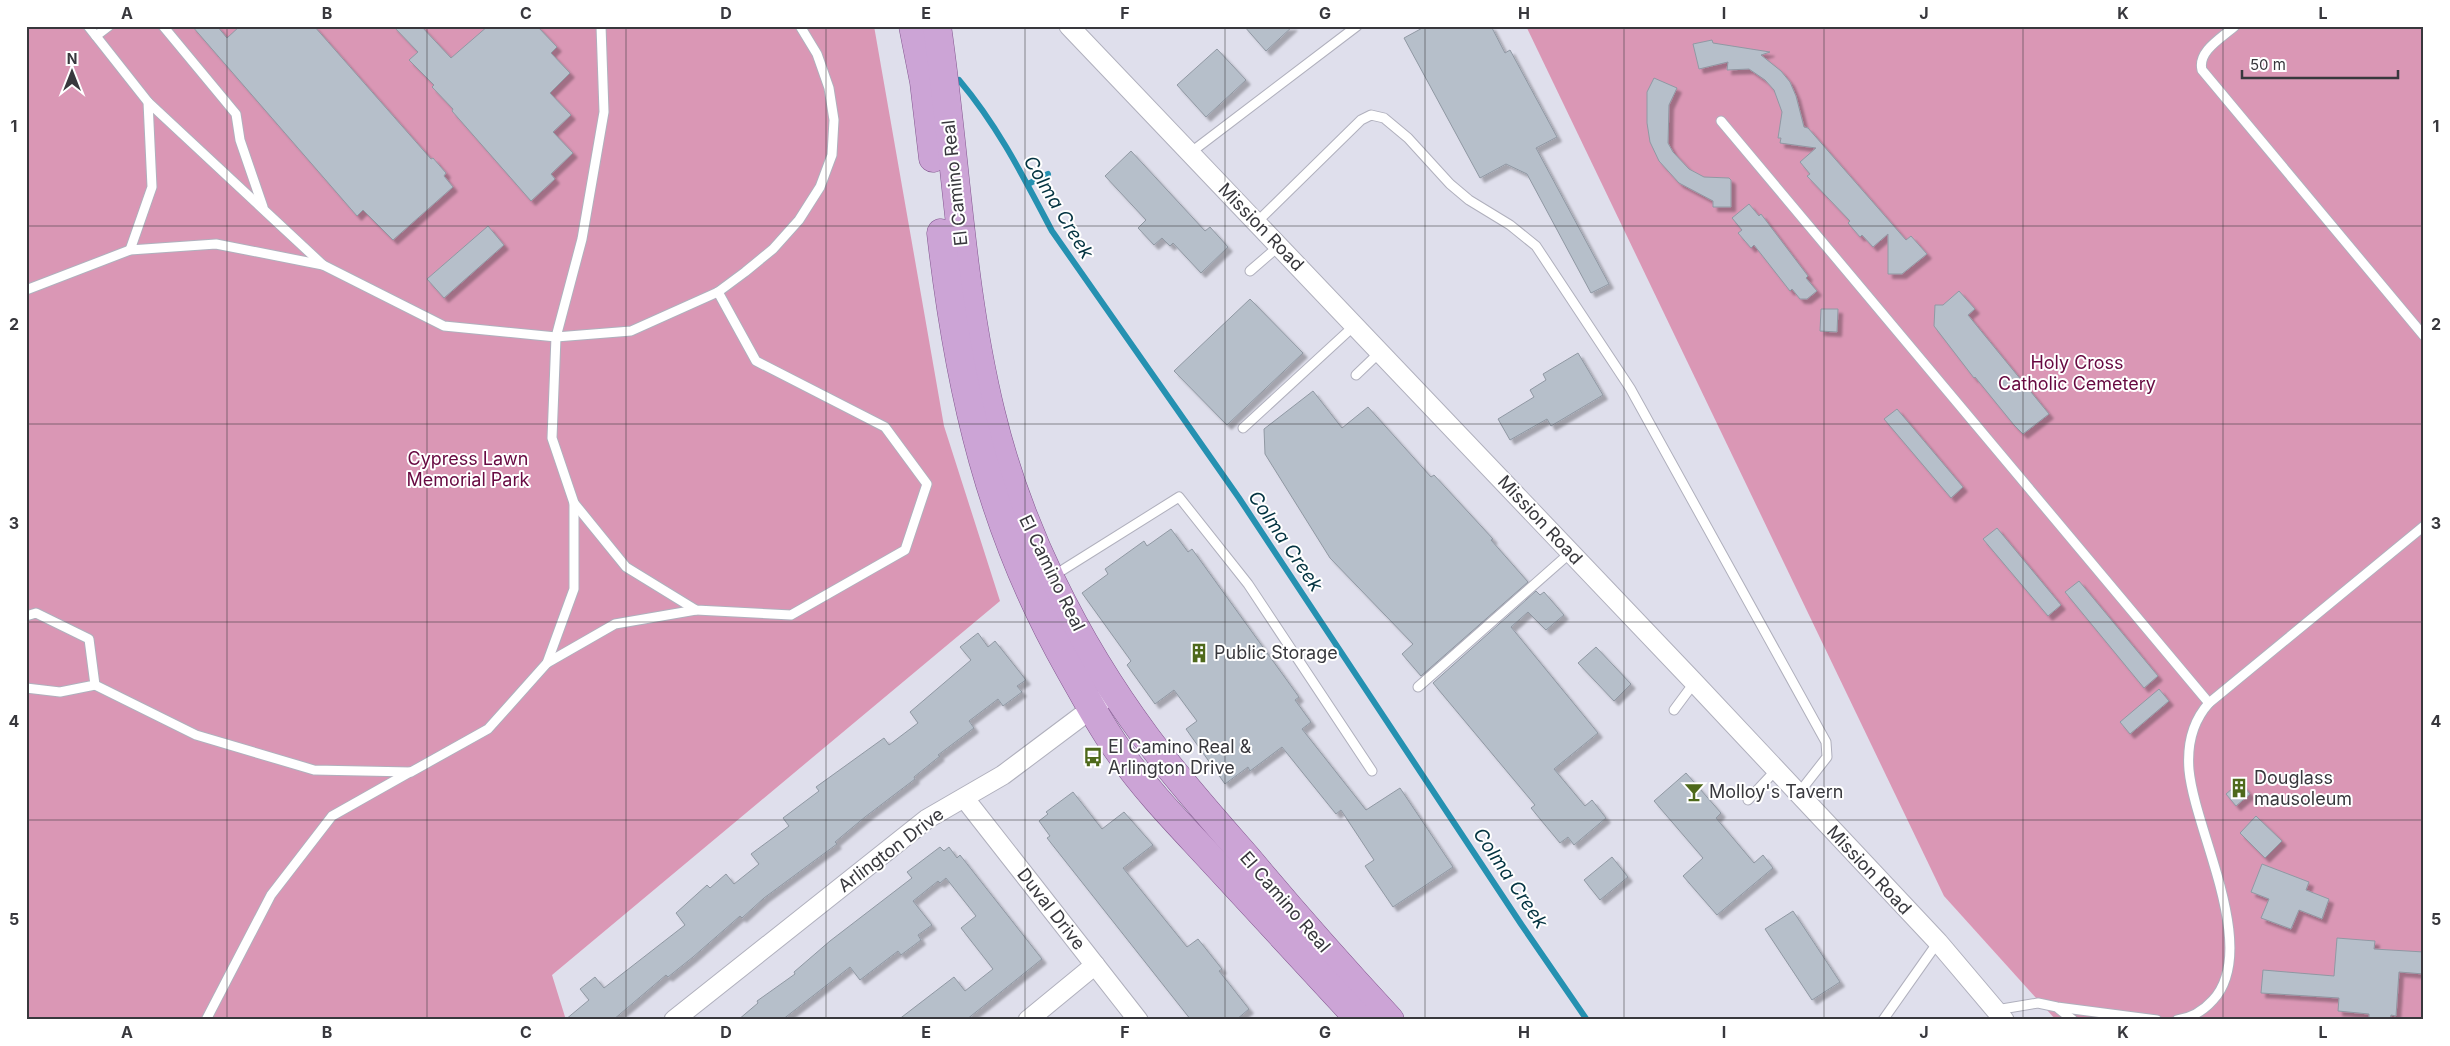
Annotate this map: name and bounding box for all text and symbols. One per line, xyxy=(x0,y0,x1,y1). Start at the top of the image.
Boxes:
text: A xyxy=(121,3,133,23)
text: B xyxy=(322,3,332,23)
text: C xyxy=(520,3,532,23)
text: D xyxy=(720,3,732,23)
text: E xyxy=(921,3,931,23)
text: F xyxy=(1120,3,1130,23)
text: G xyxy=(1319,3,1331,23)
text: H xyxy=(1518,3,1530,23)
text: I xyxy=(1722,3,1726,23)
text: J xyxy=(1919,3,1929,23)
text: K xyxy=(2117,3,2129,23)
text: L xyxy=(2318,3,2328,23)
north arrow xyxy=(48,48,98,98)
scale bar xyxy=(2242,48,2399,80)
text: N xyxy=(67,50,77,67)
text: 50 m xyxy=(2250,55,2286,74)
text: 1 xyxy=(11,116,17,136)
text: 1 xyxy=(2433,116,2439,136)
street label: El Camino Real xyxy=(937,119,972,247)
water label: Colma Creek xyxy=(1019,151,1099,264)
street label: Mission Road xyxy=(1214,178,1308,275)
text: 2 xyxy=(9,314,19,334)
text: 2 xyxy=(2431,314,2441,334)
park label: Holy Cross Catholic Cemetery xyxy=(1998,352,2156,394)
park label: Cypress Lawn Memorial Park xyxy=(407,448,530,490)
street label: Mission Road xyxy=(1494,471,1587,568)
water label: Colma Creek xyxy=(1243,487,1328,596)
street label: El Camino Real xyxy=(1015,511,1090,634)
text: 3 xyxy=(9,513,19,533)
text: 3 xyxy=(2431,513,2441,533)
building icon: Public Storage xyxy=(1188,642,1210,664)
place label: Public Storage xyxy=(1214,642,1338,663)
text: 4 xyxy=(9,711,20,731)
text: 4 xyxy=(2431,711,2442,731)
place label: El Camino Real & Arlington Drive xyxy=(1108,736,1252,778)
bus stop icon: El Camino Real & Arlington Drive xyxy=(1082,746,1104,768)
place label: Douglass mausoleum xyxy=(2254,767,2352,809)
building icon: Douglass mausoleum xyxy=(2228,777,2250,799)
bar icon: Molloy's Tavern xyxy=(1683,781,1705,803)
place label: Molloy's Tavern xyxy=(1709,781,1843,802)
street label: Arlington Drive xyxy=(834,803,948,896)
street label: Mission Road xyxy=(1823,821,1916,918)
water label: Colma Creek xyxy=(1468,824,1553,933)
street label: El Camino Real xyxy=(1236,847,1335,956)
street label: Duval Drive xyxy=(1013,864,1090,954)
text: 5 xyxy=(9,909,19,929)
text: 5 xyxy=(2431,909,2441,929)
text: A xyxy=(121,1022,133,1042)
text: B xyxy=(322,1022,332,1042)
text: C xyxy=(520,1022,532,1042)
text: D xyxy=(720,1022,732,1042)
text: E xyxy=(921,1022,931,1042)
text: F xyxy=(1120,1022,1130,1042)
text: G xyxy=(1319,1022,1331,1042)
text: H xyxy=(1518,1022,1530,1042)
text: I xyxy=(1722,1022,1726,1042)
text: J xyxy=(1919,1022,1929,1042)
text: K xyxy=(2117,1022,2129,1042)
text: L xyxy=(2318,1022,2328,1042)

